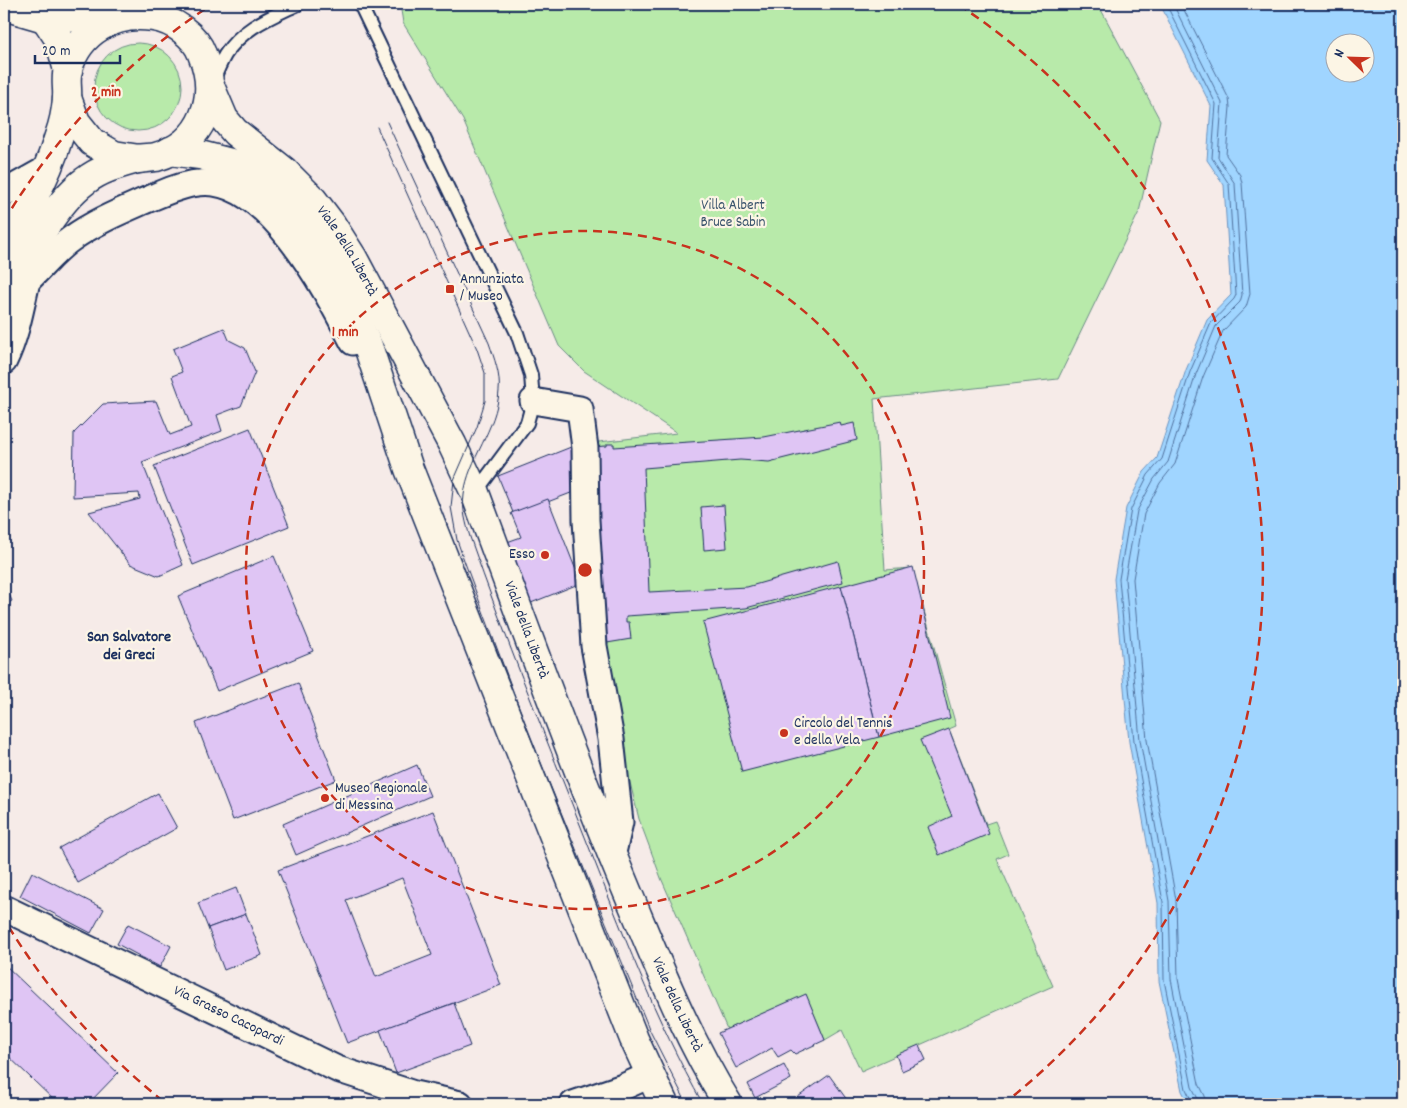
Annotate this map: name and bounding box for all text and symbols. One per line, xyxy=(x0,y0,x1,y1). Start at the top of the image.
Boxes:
scale bar xyxy=(35,32,120,64)
north arrow xyxy=(1324,32,1374,82)
text: 20 m xyxy=(42,41,70,63)
text: N xyxy=(1329,47,1350,61)
text: 2 min xyxy=(91,82,121,104)
park label: Villa Albert Bruce Sabin xyxy=(700,195,766,234)
street label: Viale della Libertà xyxy=(310,201,383,301)
place label: Annunziata / Museo xyxy=(460,269,524,308)
marker: Annunziata / Museo xyxy=(444,283,456,295)
text: 1 min xyxy=(332,322,358,344)
place label: Esso xyxy=(509,544,535,566)
marker: Esso xyxy=(539,549,551,561)
centre of rings xyxy=(576,561,594,579)
street label: Viale della Libertà xyxy=(498,578,554,682)
district label: San Salvatore dei Greci xyxy=(87,626,171,667)
place label: Circolo del Tennis e della Vela xyxy=(794,713,892,752)
marker: Circolo del Tennis e della Vela xyxy=(778,727,790,739)
place label: Museo Regionale di Messina xyxy=(335,778,428,817)
marker: Museo Regionale di Messina xyxy=(319,792,331,804)
street label: Viale della Libertà xyxy=(645,954,708,1057)
street label: Via Grasso Cacopardi xyxy=(169,980,287,1053)

